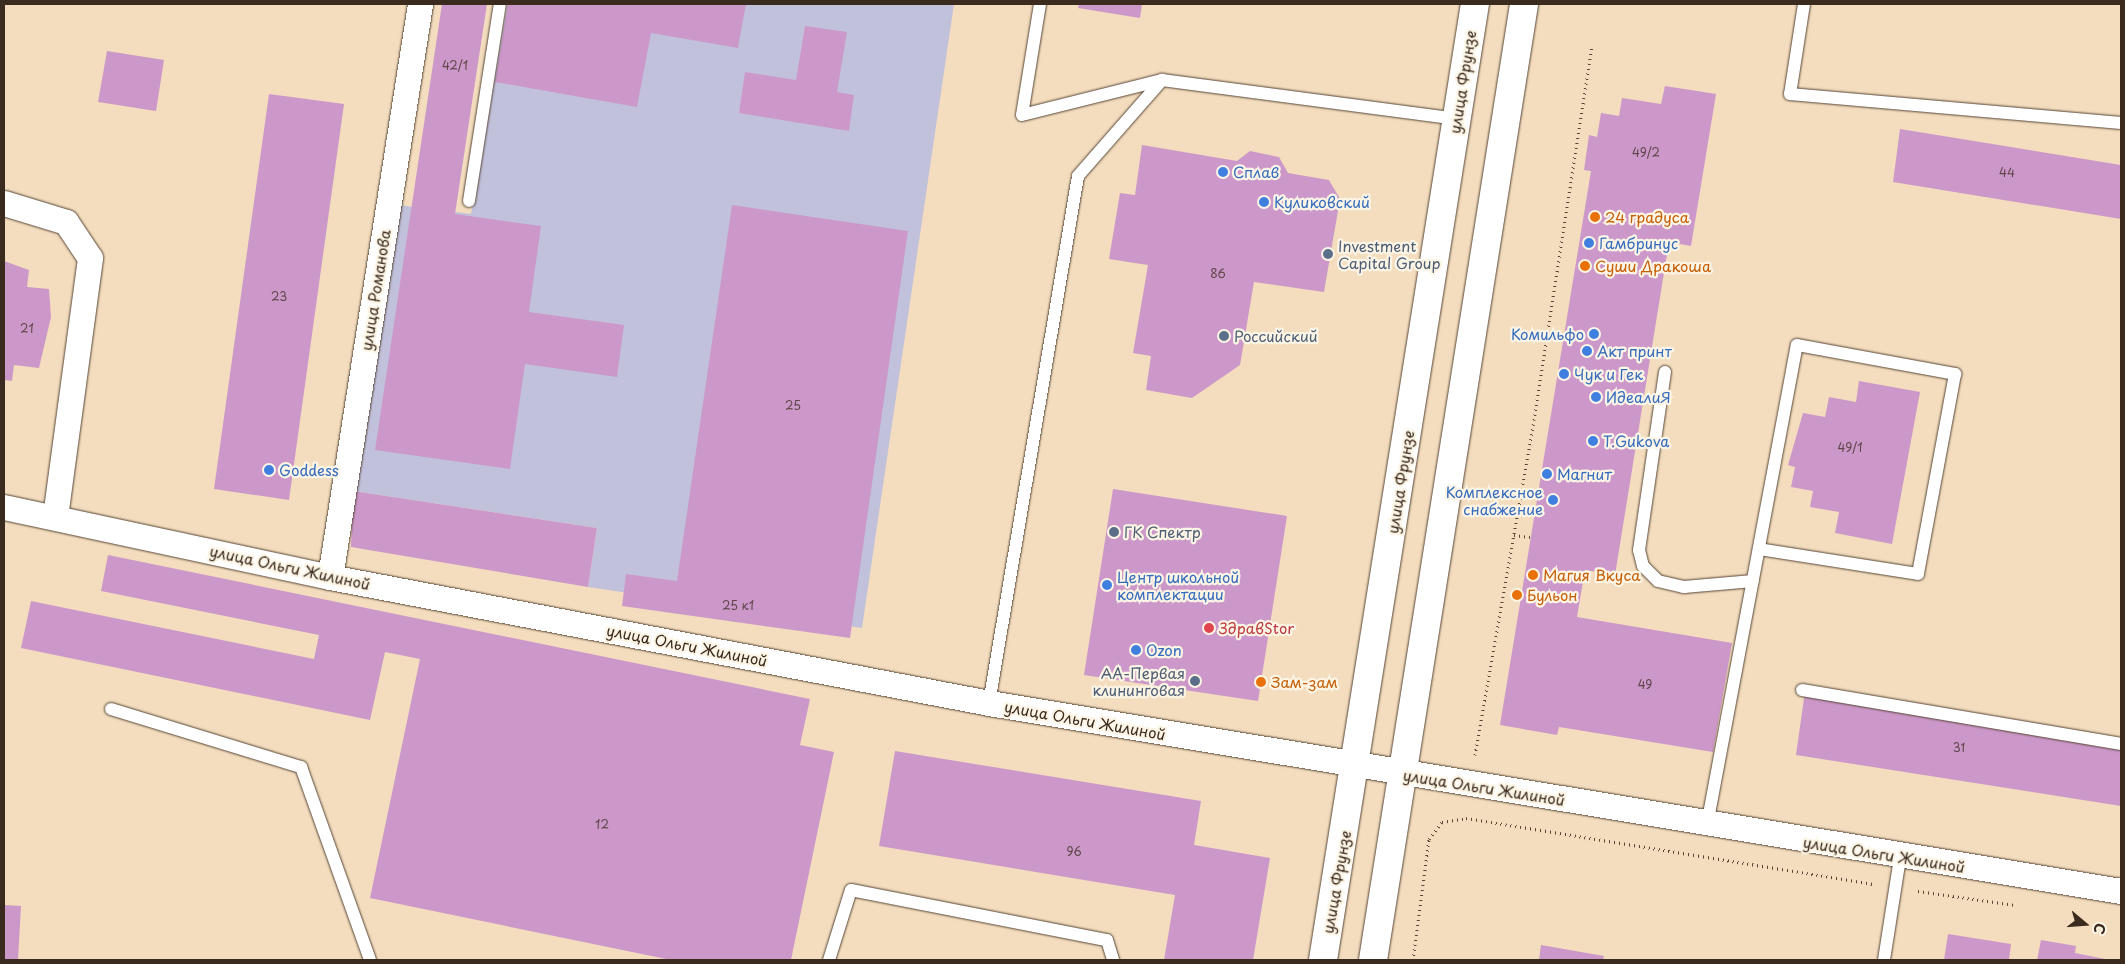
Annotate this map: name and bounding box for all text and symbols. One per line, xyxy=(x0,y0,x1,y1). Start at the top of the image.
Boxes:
street label: улица Фрунзе xyxy=(1445,29,1479,135)
house number: 42/1 xyxy=(442,59,468,73)
house number: 49/2 xyxy=(1632,146,1660,160)
place label: Сплав xyxy=(1233,163,1279,181)
marker: Сплав xyxy=(1217,166,1229,178)
house number: 44 xyxy=(1999,166,2015,180)
place label: Куликовский xyxy=(1274,193,1370,211)
marker: Куликовский xyxy=(1258,196,1270,208)
place label: 24 градуса xyxy=(1605,208,1690,226)
marker: 24 градуса xyxy=(1589,211,1601,223)
street label: улица Романова xyxy=(356,228,394,352)
place label: Гамбринус xyxy=(1599,234,1678,252)
place label: Investment Capital Group xyxy=(1338,236,1442,271)
marker: Гамбринус xyxy=(1583,237,1595,249)
marker: Investment Capital Group xyxy=(1322,248,1334,260)
place label: Суши Дракоша xyxy=(1595,257,1711,275)
marker: Суши Дракоша xyxy=(1579,260,1591,272)
house number: 86 xyxy=(1210,267,1226,281)
house number: 23 xyxy=(271,290,287,304)
house number: 21 xyxy=(20,322,34,336)
place label: Комильфо xyxy=(1511,325,1584,343)
place label: Российский xyxy=(1234,327,1318,345)
marker: Комильфо xyxy=(1588,328,1600,340)
marker: Российский xyxy=(1218,330,1230,342)
place label: Акт принт xyxy=(1597,342,1673,360)
marker: Акт принт xyxy=(1581,345,1593,357)
place label: Чук и Гек xyxy=(1574,365,1645,383)
marker: Чук и Гек xyxy=(1558,368,1570,380)
place label: ИдеалиЯ xyxy=(1606,388,1671,406)
marker: ИдеалиЯ xyxy=(1590,391,1602,403)
house number: 25 xyxy=(785,399,801,413)
street label: улица Фрунзе xyxy=(1383,429,1417,535)
place label: T.Gukova xyxy=(1603,432,1670,450)
marker: T.Gukova xyxy=(1587,435,1599,447)
house number: 49/1 xyxy=(1837,441,1863,455)
place label: Goddess xyxy=(279,461,339,479)
marker: Goddess xyxy=(263,464,275,476)
place label: Магнит xyxy=(1557,465,1612,483)
marker: Магнит xyxy=(1541,468,1553,480)
place label: Комплексное снабжение xyxy=(1446,482,1543,517)
marker: Комплексное снабжение xyxy=(1547,494,1559,506)
place label: ГК Спектр xyxy=(1124,523,1201,541)
marker: ГК Спектр xyxy=(1108,526,1120,538)
street label: улица Ольги Жилиной xyxy=(208,541,372,593)
place label: Магия Вкуса xyxy=(1543,566,1640,584)
place label: Центр школьной комплектации xyxy=(1117,567,1240,602)
marker: Магия Вкуса xyxy=(1527,569,1539,581)
marker: Центр школьной комплектации xyxy=(1101,579,1113,591)
place label: Бульон xyxy=(1527,586,1578,604)
marker: Бульон xyxy=(1511,589,1523,601)
house number: 25 к1 xyxy=(722,599,754,613)
place label: ЗдравStor xyxy=(1219,619,1294,637)
street label: улица Ольги Жилиной xyxy=(605,621,769,669)
marker: ЗдравStor xyxy=(1203,622,1215,634)
place label: Ozon xyxy=(1146,641,1182,659)
marker: Ozon xyxy=(1130,644,1142,656)
place label: АА-Первая клининговая xyxy=(1093,663,1185,698)
place label: Зам-зам xyxy=(1271,673,1338,691)
marker: АА-Первая клининговая xyxy=(1189,675,1201,687)
marker: Зам-зам xyxy=(1255,676,1267,688)
house number: 49 xyxy=(1638,678,1652,692)
street label: улица Ольги Жилиной xyxy=(1003,697,1167,743)
house number: 31 xyxy=(1953,741,1965,755)
street label: улица Ольги Жилиной xyxy=(1402,765,1566,809)
house number: 12 xyxy=(595,818,609,832)
street label: улица Фрунзе xyxy=(1318,829,1354,935)
street label: улица Ольги Жилиной xyxy=(1802,832,1966,876)
house number: 96 xyxy=(1066,845,1082,859)
north arrow xyxy=(2060,899,2110,949)
text: С xyxy=(2088,921,2111,937)

